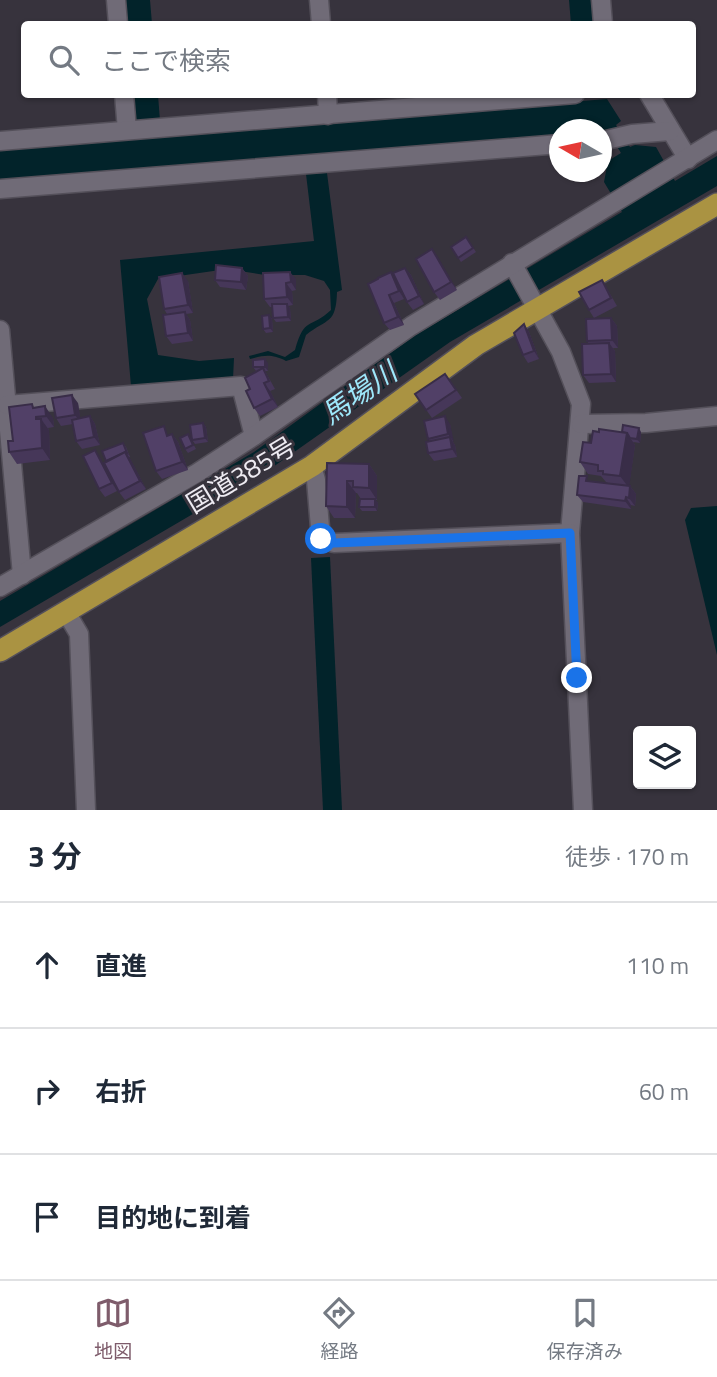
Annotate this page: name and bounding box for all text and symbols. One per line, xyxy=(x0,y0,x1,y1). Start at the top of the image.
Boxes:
search box xyxy=(21,21,696,98)
icon: search xyxy=(45,41,83,79)
text: ここで検索 xyxy=(101,41,231,80)
north arrow xyxy=(549,119,612,182)
water label: 馬場川 xyxy=(312,349,408,434)
street label: 国道385号 xyxy=(179,427,303,523)
route start xyxy=(305,523,336,554)
route end xyxy=(561,662,592,693)
map controls xyxy=(633,726,696,789)
button: layers xyxy=(633,726,696,789)
text: 3 分 xyxy=(28,833,81,879)
text: 徒歩 · 170 m xyxy=(565,839,689,874)
icon: ahead xyxy=(28,946,66,984)
text: 直進 xyxy=(95,946,147,985)
text: 110 m xyxy=(626,948,689,983)
icon: right xyxy=(28,1072,66,1110)
text: 右折 xyxy=(95,1072,147,1111)
text: 60 m xyxy=(639,1074,689,1109)
icon: arrive xyxy=(28,1198,66,1236)
text: 目的地に到着 xyxy=(95,1198,251,1237)
tab: 地図 xyxy=(94,1294,132,1365)
tab: 経路 xyxy=(320,1294,359,1365)
tab: 保存済み xyxy=(547,1294,623,1365)

